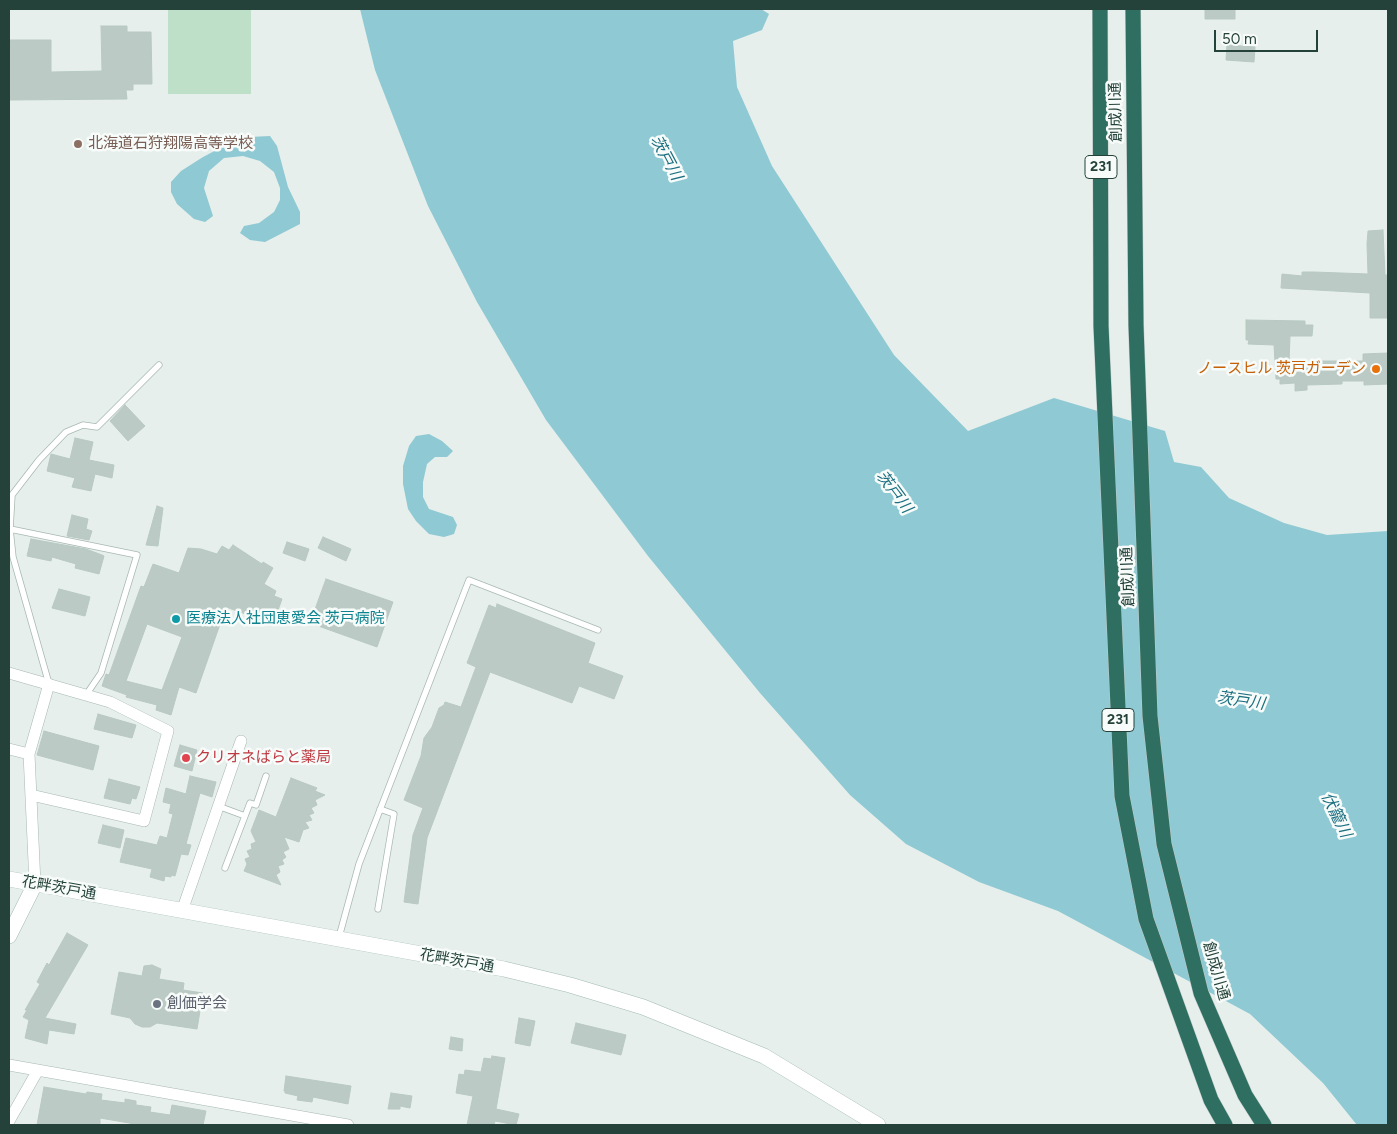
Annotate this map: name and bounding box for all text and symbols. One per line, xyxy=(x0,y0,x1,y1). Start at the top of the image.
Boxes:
scale bar xyxy=(1217,20,1321,52)
text: 50 m xyxy=(1222,30,1257,48)
street label: 創成川通 xyxy=(1106,82,1126,142)
water label: 茨戸川 xyxy=(646,132,686,184)
place label: 北海道石狩翔陽高等学校 xyxy=(88,135,253,153)
marker: 北海道石狩翔陽高等学校 xyxy=(72,138,84,150)
road number: 231 xyxy=(1085,156,1117,178)
place label: ノースヒル 茨戸ガーデン xyxy=(1197,360,1366,378)
marker: ノースヒル 茨戸ガーデン xyxy=(1370,363,1382,375)
water label: 茨戸川 xyxy=(872,467,916,517)
street label: 創成川通 xyxy=(1118,547,1138,607)
place label: 医療法人社団恵愛会 茨戸病院 xyxy=(186,610,385,628)
marker: 医療法人社団恵愛会 茨戸病院 xyxy=(170,613,182,625)
water label: 茨戸川 xyxy=(1216,688,1266,714)
road number: 231 xyxy=(1102,708,1134,732)
place label: クリオネばらと薬局 xyxy=(196,749,331,767)
marker: クリオネばらと薬局 xyxy=(180,752,192,764)
water label: 伏籠川 xyxy=(1317,789,1355,841)
street label: 花畔茨戸通 xyxy=(21,873,97,903)
street label: 創成川通 xyxy=(1199,940,1233,1002)
street label: 花畔茨戸通 xyxy=(419,946,495,976)
place label: 創価学会 xyxy=(167,995,227,1013)
marker: 創価学会 xyxy=(151,998,163,1010)

